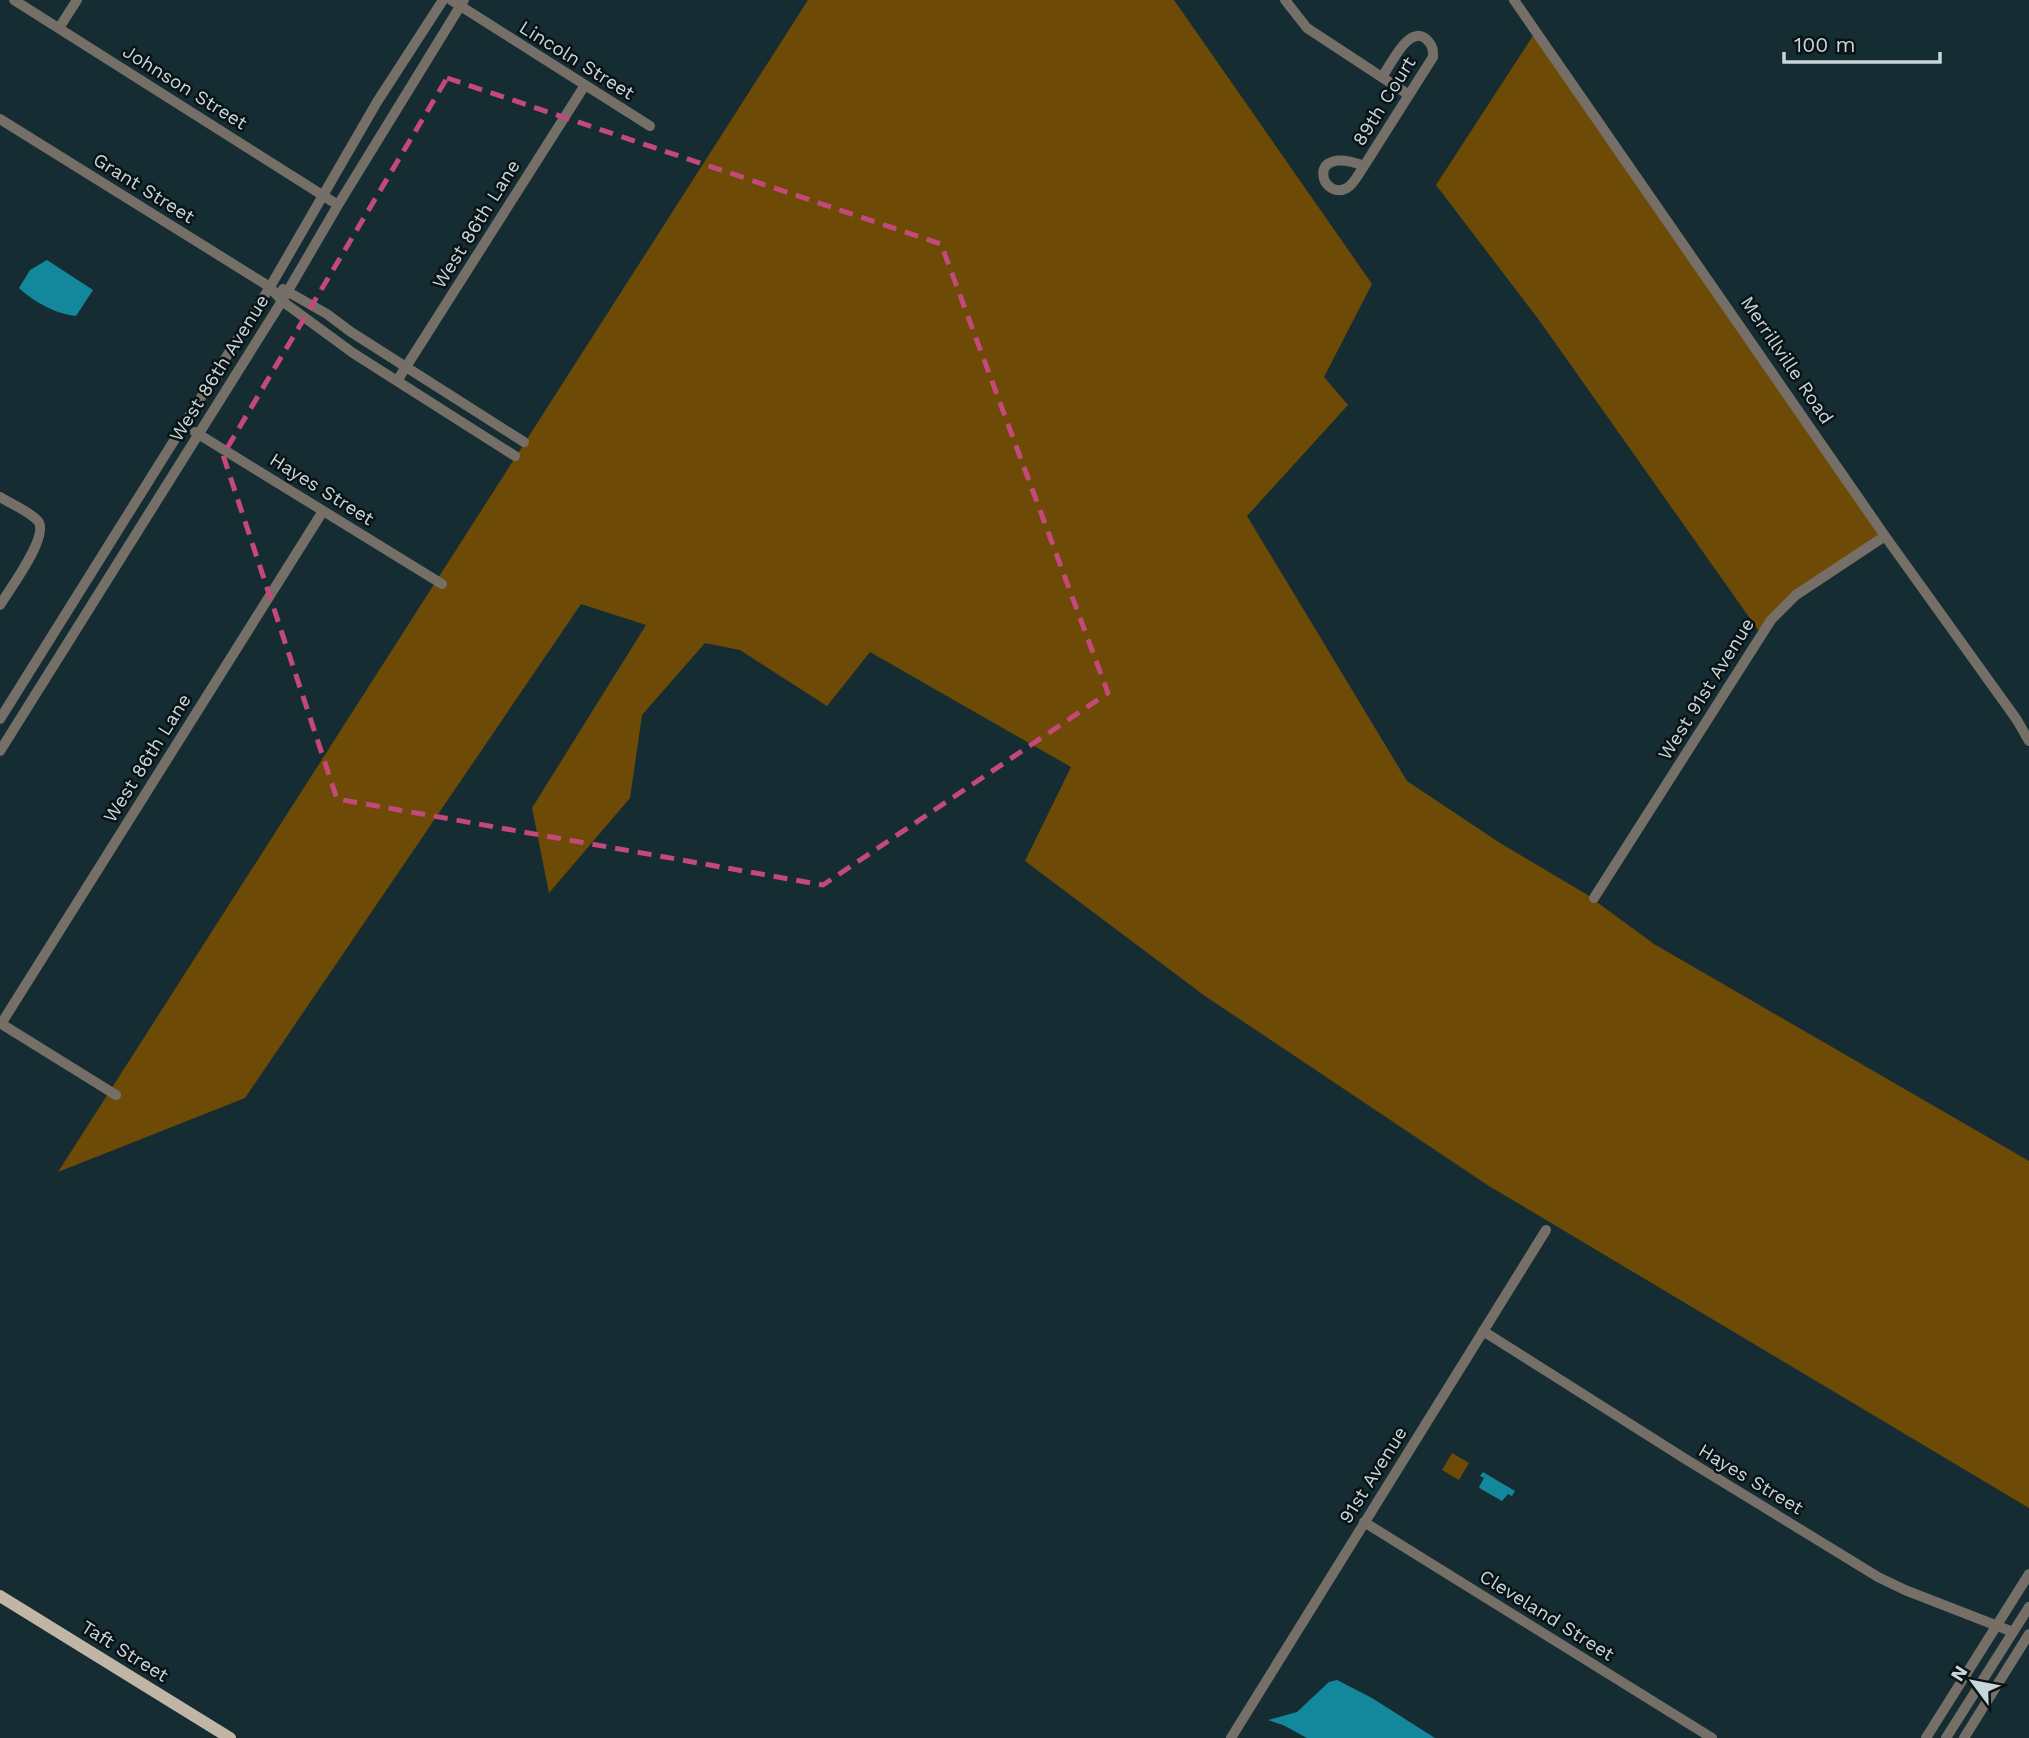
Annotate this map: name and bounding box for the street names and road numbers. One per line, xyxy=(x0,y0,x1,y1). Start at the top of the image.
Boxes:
street label: Lincoln Street xyxy=(515,15,639,105)
street label: Johnson Street xyxy=(119,40,251,134)
street label: 89th Court xyxy=(1348,52,1421,150)
street label: Grant Street xyxy=(89,148,199,228)
street label: West 86th Lane xyxy=(427,155,525,293)
street label: West 86th Avenue xyxy=(164,290,274,446)
street label: Merrillville Road xyxy=(1736,292,1838,428)
street label: Hayes Street xyxy=(266,448,378,530)
street label: West 91st Avenue xyxy=(1653,614,1759,764)
street label: West 86th Lane xyxy=(98,689,196,827)
street label: 91st Avenue xyxy=(1334,1422,1412,1528)
street label: Hayes Street xyxy=(1694,1439,1808,1519)
street label: Cleveland Street xyxy=(1475,1564,1619,1666)
street label: Taft Street xyxy=(77,1615,173,1687)

